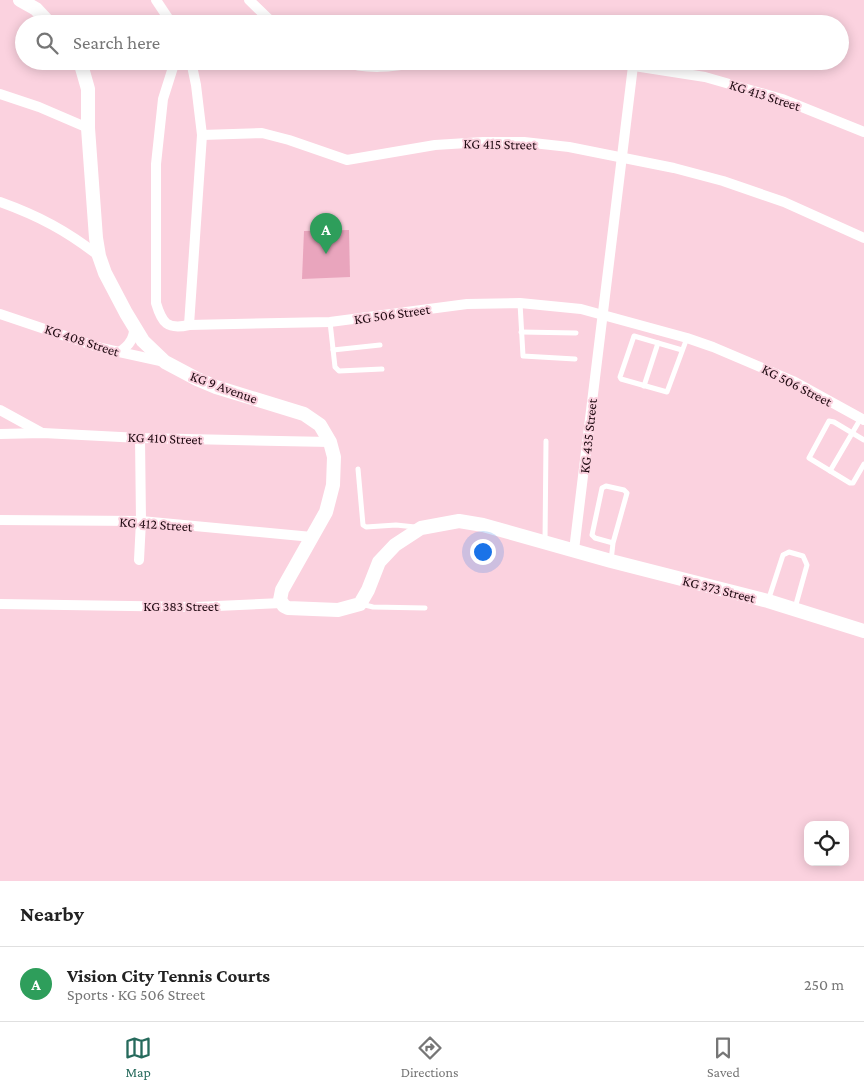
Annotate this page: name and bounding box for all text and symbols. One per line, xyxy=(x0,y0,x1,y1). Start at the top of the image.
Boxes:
search box xyxy=(15,15,849,70)
icon: search xyxy=(33,29,61,57)
text: Search here xyxy=(73,32,160,53)
street label: KG 413 Street xyxy=(728,76,803,114)
street label: KG 415 Street xyxy=(463,135,537,153)
pin: A xyxy=(310,213,342,254)
street label: KG 506 Street xyxy=(353,301,431,327)
street label: KG 408 Street xyxy=(43,320,122,360)
street label: KG 506 Street xyxy=(759,361,835,410)
street label: KG 9 Avenue xyxy=(188,367,260,407)
street label: KG 435 Street xyxy=(576,397,600,474)
street label: KG 410 Street xyxy=(127,429,203,447)
street label: KG 412 Street xyxy=(119,513,193,535)
your location xyxy=(470,539,496,565)
street label: KG 373 Street xyxy=(681,572,757,606)
street label: KG 383 Street xyxy=(143,598,219,614)
map controls xyxy=(804,821,849,866)
button: locate xyxy=(804,821,849,866)
text: Nearby xyxy=(20,902,84,926)
text: Vision City Tennis Courts xyxy=(67,965,270,986)
text: A xyxy=(31,976,41,993)
text: 250 m xyxy=(804,976,844,993)
text: Sports · KG 506 Street xyxy=(67,986,205,1003)
tab: Map xyxy=(124,1034,152,1080)
tab: Directions xyxy=(401,1034,459,1080)
tab: Saved xyxy=(707,1034,740,1080)

